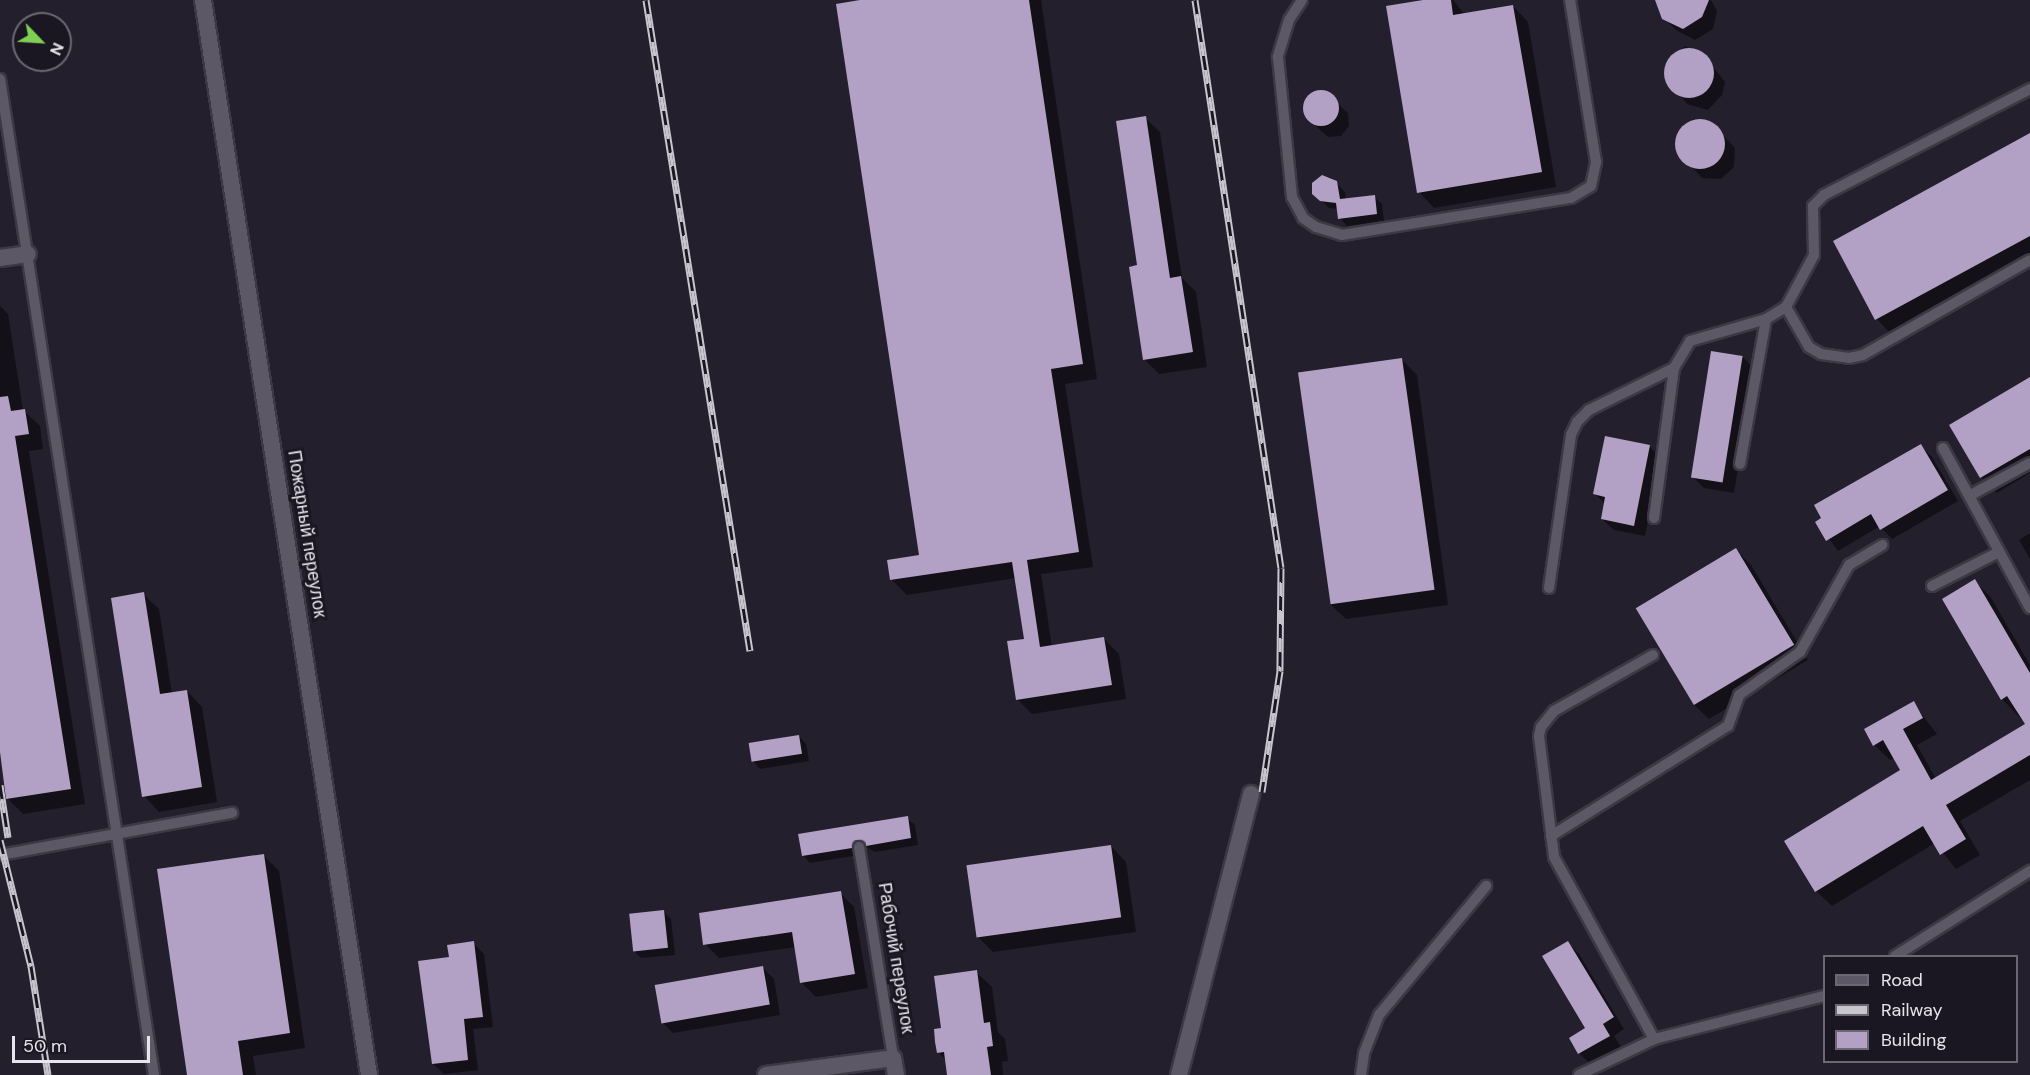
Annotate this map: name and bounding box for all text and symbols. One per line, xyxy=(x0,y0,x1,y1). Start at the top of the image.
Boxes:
north arrow xyxy=(12,12,72,72)
text: N xyxy=(45,39,69,59)
street label: Пожарный переулок xyxy=(283,449,331,619)
street label: Рабочий переулок xyxy=(873,881,919,1035)
legend xyxy=(1823,955,2018,1063)
text: Road xyxy=(1881,968,1923,992)
text: Railway xyxy=(1881,998,1943,1022)
scale bar xyxy=(15,1024,153,1062)
text: Building xyxy=(1881,1028,1946,1052)
text: 50 m xyxy=(23,1034,67,1058)

